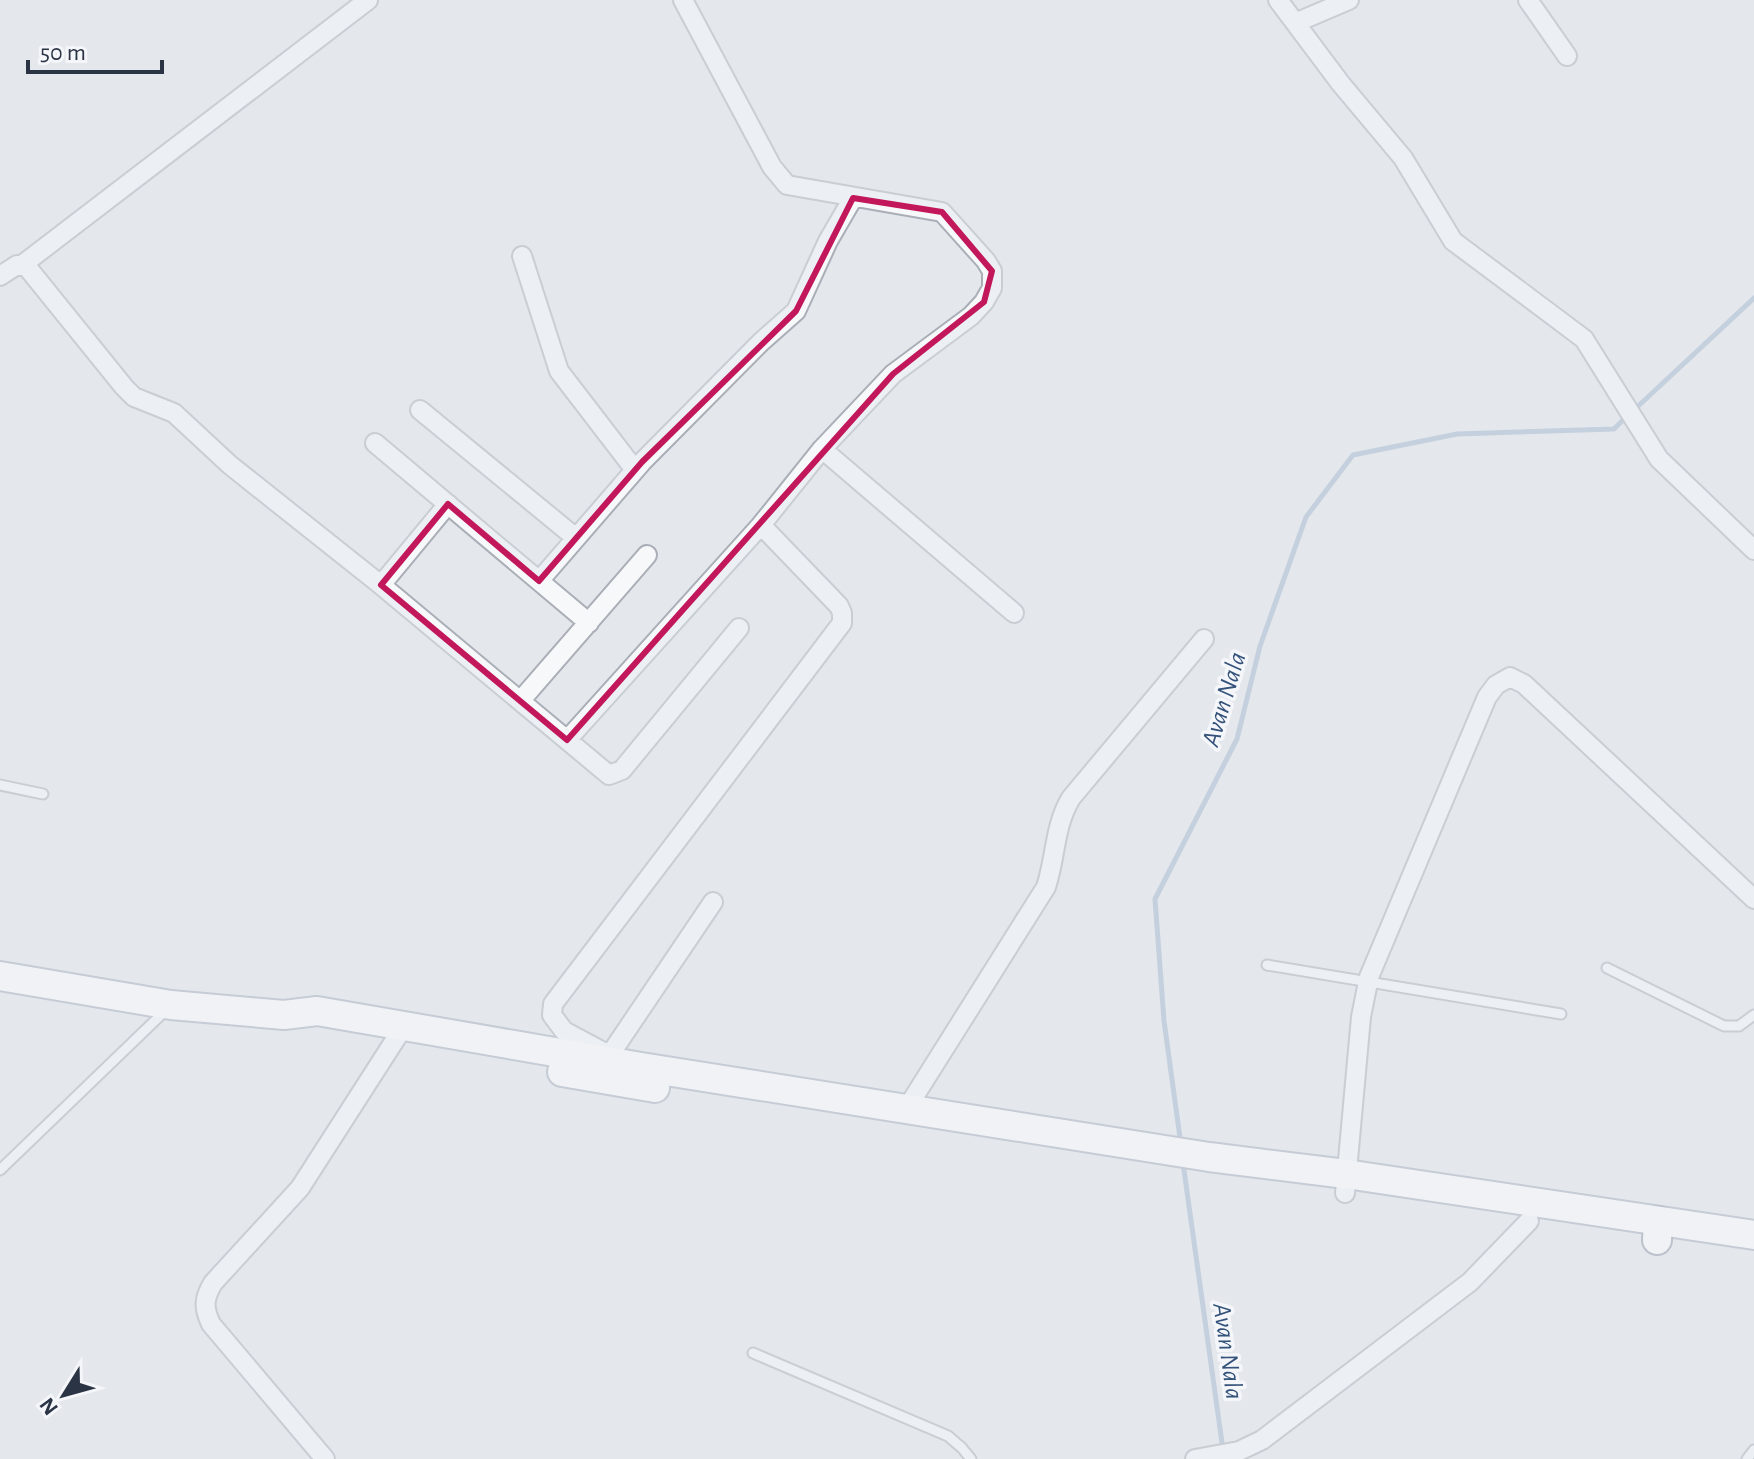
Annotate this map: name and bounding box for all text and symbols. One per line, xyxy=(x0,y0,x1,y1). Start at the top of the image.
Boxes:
scale bar xyxy=(28,24,162,74)
text: 50 m xyxy=(40,41,86,65)
water label: Avan Nala xyxy=(1197,649,1251,750)
water label: Avan Nala xyxy=(1208,1300,1248,1401)
north arrow xyxy=(24,1355,104,1435)
text: N xyxy=(35,1394,62,1419)

